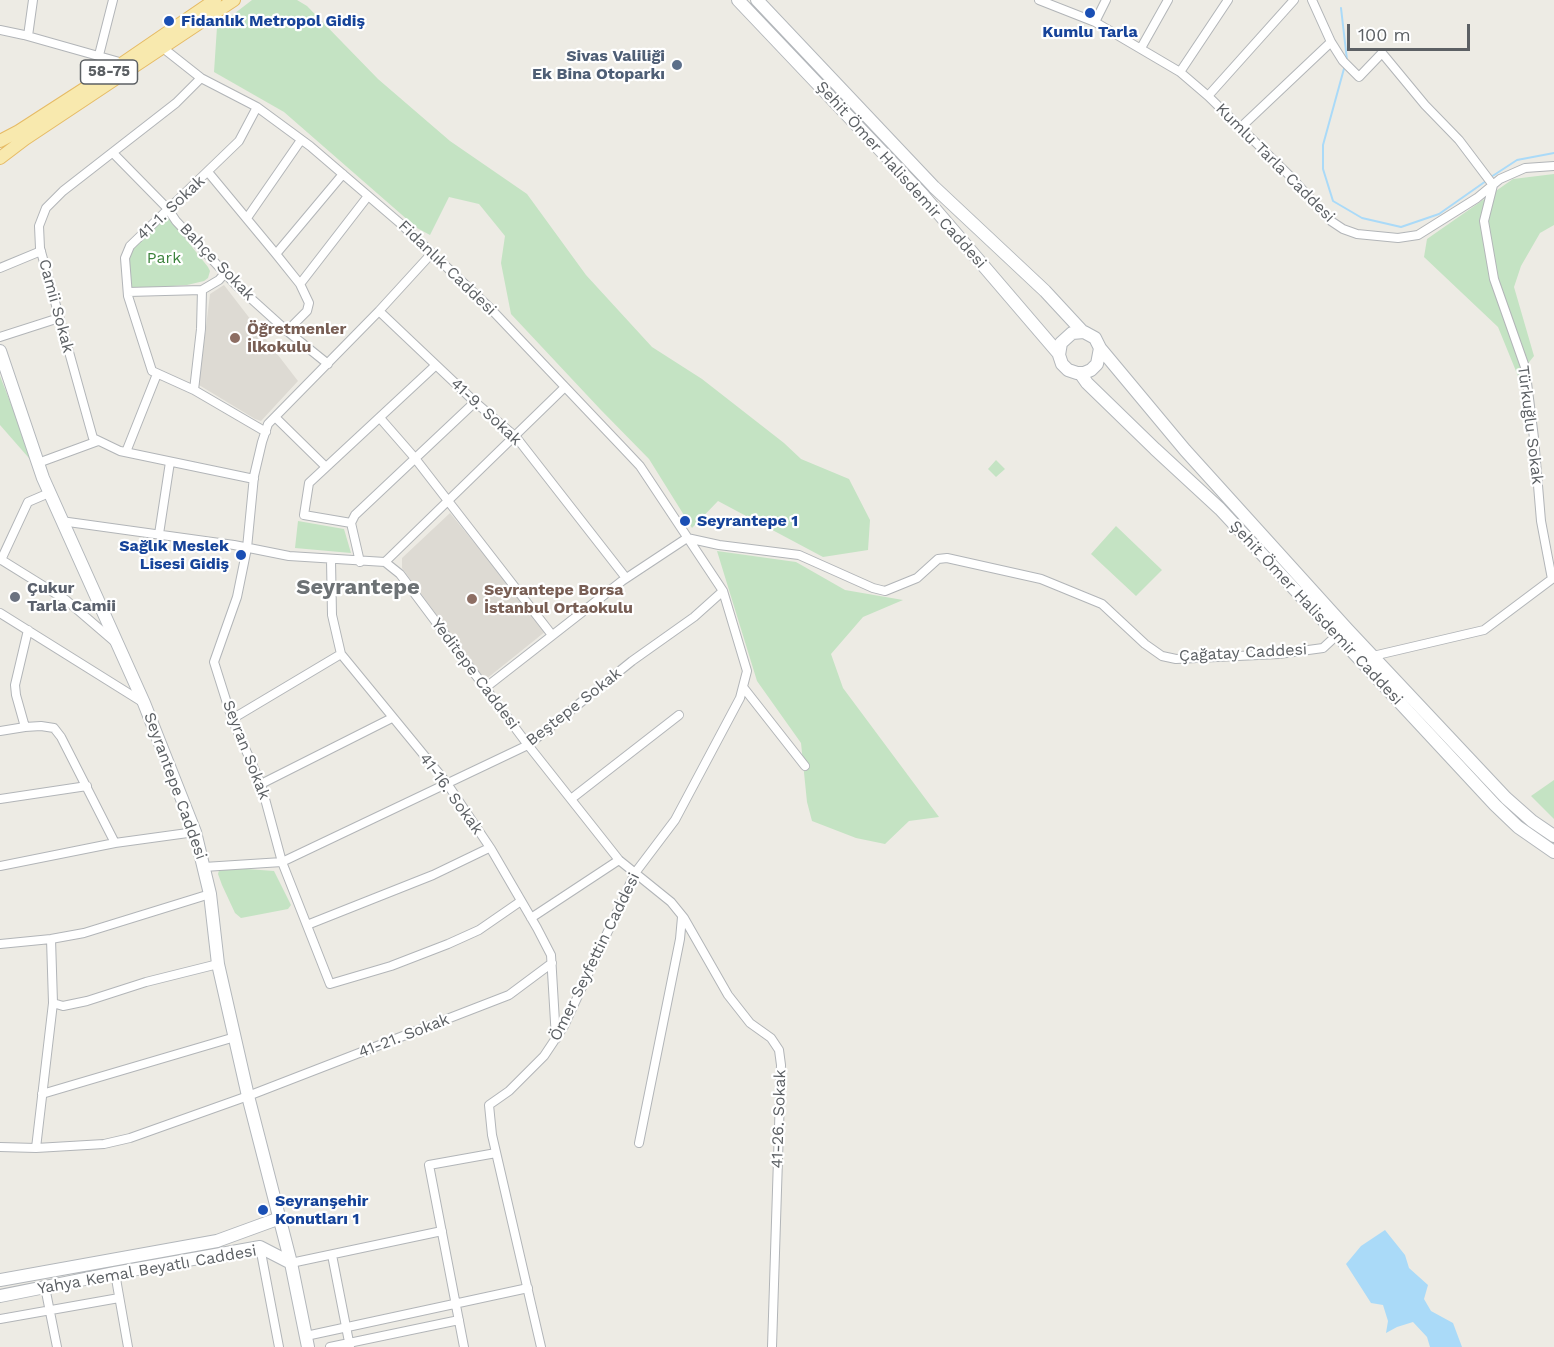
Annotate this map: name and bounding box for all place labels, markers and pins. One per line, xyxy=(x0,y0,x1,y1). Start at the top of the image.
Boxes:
marker: Kumlu Tarla xyxy=(1083,6,1097,20)
place label: Fidanlık Metropol Gidiş xyxy=(181,11,365,31)
marker: Fidanlık Metropol Gidiş xyxy=(162,14,176,28)
place label: Kumlu Tarla xyxy=(1042,22,1138,42)
place label: Sivas Valiliği Ek Bina Otoparkı xyxy=(532,46,665,84)
marker: Sivas Valiliği Ek Bina Otoparkı xyxy=(670,58,684,72)
place label: Öğretmenler İlkokulu xyxy=(247,319,346,357)
marker: Öğretmenler İlkokulu xyxy=(228,331,242,345)
place label: Seyrantepe 1 xyxy=(697,511,798,531)
marker: Seyrantepe 1 xyxy=(678,514,692,528)
place label: Sağlık Meslek Lisesi Gidiş xyxy=(119,536,229,574)
marker: Sağlık Meslek Lisesi Gidiş xyxy=(234,548,248,562)
place label: Çukur Tarla Camii xyxy=(27,578,116,616)
place label: Seyrantepe Borsa İstanbul Ortaokulu xyxy=(484,580,633,618)
marker: Çukur Tarla Camii xyxy=(8,590,22,604)
marker: Seyrantepe Borsa İstanbul Ortaokulu xyxy=(465,592,479,606)
place label: Seyranşehir Konutları 1 xyxy=(275,1191,369,1229)
marker: Seyranşehir Konutları 1 xyxy=(256,1203,270,1217)

